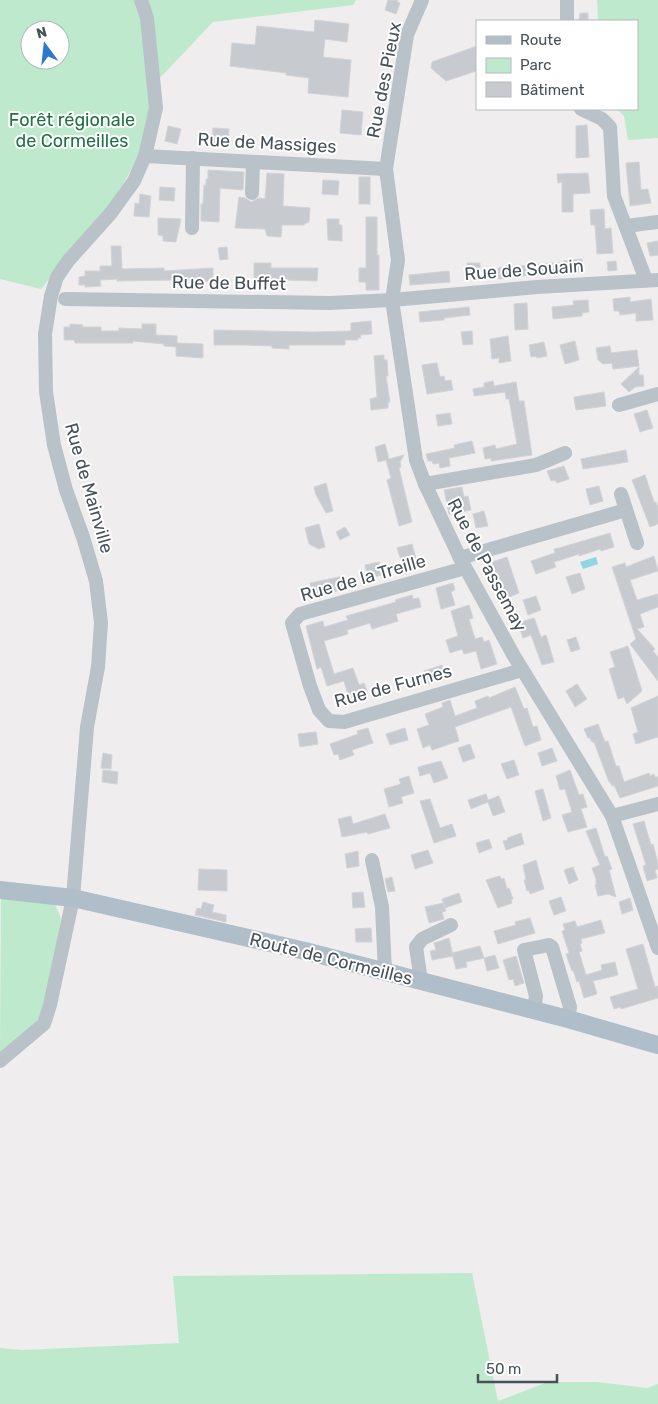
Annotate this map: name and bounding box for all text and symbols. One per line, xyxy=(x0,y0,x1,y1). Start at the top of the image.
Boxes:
north arrow xyxy=(20,20,70,70)
street label: Rue des Pieux xyxy=(362,20,406,140)
legend xyxy=(476,20,638,110)
text: N xyxy=(35,23,49,42)
text: Route xyxy=(520,31,562,49)
text: Parc xyxy=(520,56,552,74)
text: Bâtiment xyxy=(520,81,584,99)
park label: Forêt régionale de Cormeilles xyxy=(9,109,135,152)
street label: Rue de Massiges xyxy=(197,128,337,158)
street label: Rue de Souain xyxy=(463,255,585,285)
street label: Rue de Buffet xyxy=(172,271,286,295)
street label: Rue de Mainville xyxy=(60,420,118,556)
street label: Rue de Passemay xyxy=(443,495,531,635)
street label: Rue de la Treille xyxy=(298,550,428,606)
street label: Rue de Furnes xyxy=(332,660,454,712)
street label: Route de Cormeilles xyxy=(247,928,415,990)
scale bar xyxy=(478,1352,557,1384)
text: 50 m xyxy=(486,1360,521,1378)

